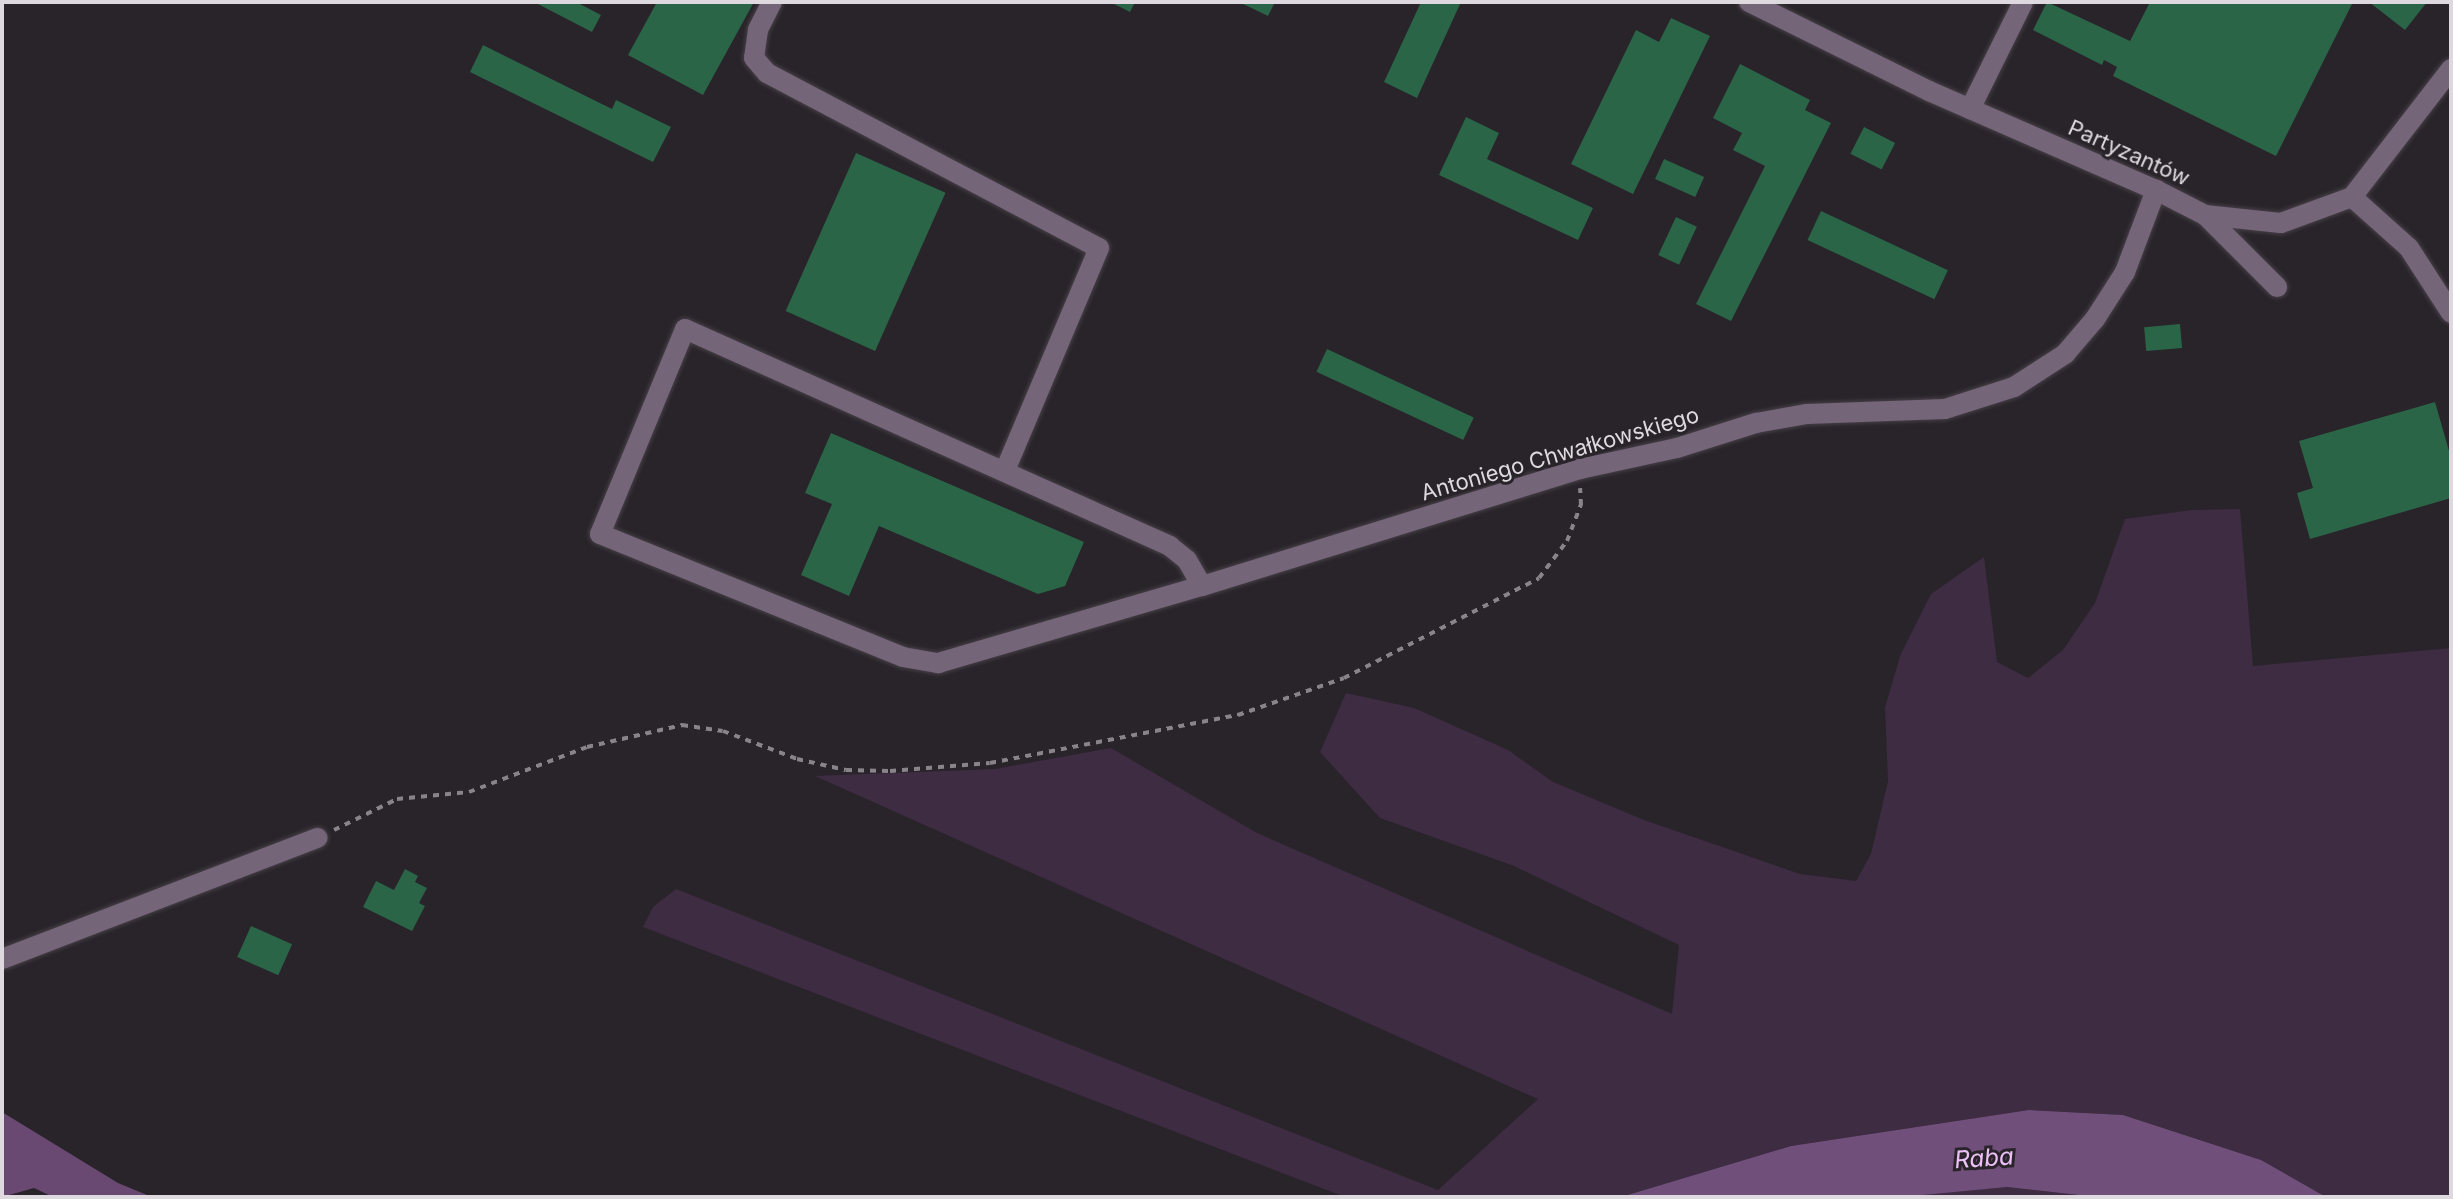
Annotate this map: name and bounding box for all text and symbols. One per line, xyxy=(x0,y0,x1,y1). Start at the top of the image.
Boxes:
street label: Partyzantów xyxy=(2064,114,2194,192)
street label: Antoniego Chwałkowskiego xyxy=(1418,402,1702,506)
water label: Raba xyxy=(1953,1142,2015,1174)

